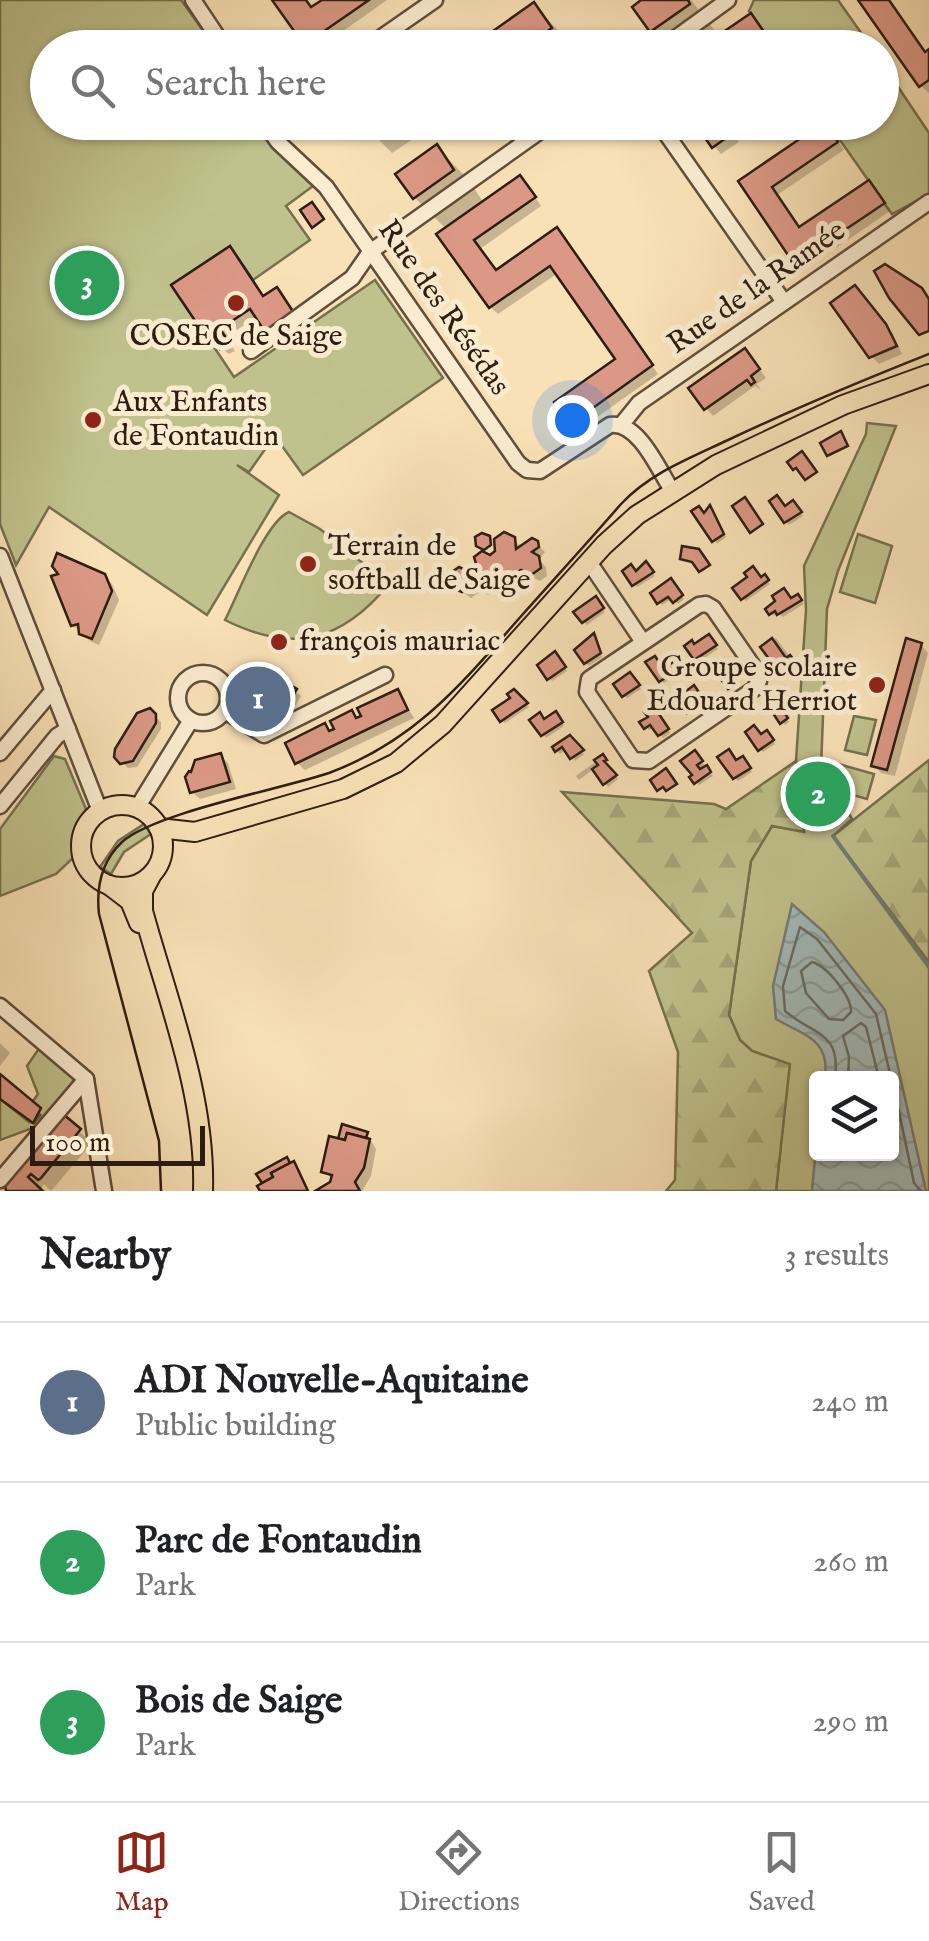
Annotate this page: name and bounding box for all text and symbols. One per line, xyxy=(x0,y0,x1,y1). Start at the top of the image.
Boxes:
search box xyxy=(30,30,899,140)
icon: search xyxy=(65,58,120,113)
text: Search here xyxy=(145,61,326,109)
street label: Rue des Résédas xyxy=(368,213,518,403)
street label: Rue de la Ramée xyxy=(661,213,853,363)
pin: 3 xyxy=(54,246,120,320)
marker: COSEC de Saige xyxy=(225,292,247,314)
place label: COSEC de Saige xyxy=(129,318,343,356)
place label: Aux Enfants de Fontaudin xyxy=(112,384,279,456)
your location xyxy=(547,395,598,446)
marker: Aux Enfants de Fontaudin xyxy=(82,409,104,431)
place label: Terrain de softball de Saige xyxy=(328,528,531,600)
marker: Terrain de softball de Saige xyxy=(297,553,319,575)
place label: françois mauriac xyxy=(299,623,500,661)
marker: françois mauriac xyxy=(268,631,290,653)
place label: Groupe scolaire Edouard Herriot xyxy=(647,649,857,721)
pin: 1 xyxy=(226,662,290,736)
marker: Groupe scolaire Edouard Herriot xyxy=(866,674,888,696)
pin: 2 xyxy=(786,756,850,832)
map controls xyxy=(809,1071,899,1161)
button: layers xyxy=(809,1071,899,1161)
scale bar xyxy=(30,1121,205,1166)
text: 100 m xyxy=(45,1126,111,1161)
text: Nearby xyxy=(40,1230,171,1283)
text: 3 results xyxy=(785,1236,889,1277)
text: ADI Nouvelle-Aquitaine xyxy=(135,1358,529,1406)
text: 1 xyxy=(67,1382,78,1423)
text: 240 m xyxy=(811,1382,889,1423)
text: Public building xyxy=(135,1406,336,1447)
text: Parc de Fontaudin xyxy=(135,1518,422,1566)
text: 2 xyxy=(65,1542,80,1583)
text: 260 m xyxy=(813,1542,889,1583)
text: Park xyxy=(135,1566,196,1607)
text: Bois de Saige xyxy=(135,1678,342,1726)
text: 3 xyxy=(67,1702,78,1743)
text: 290 m xyxy=(813,1702,889,1743)
text: Park xyxy=(135,1726,196,1767)
tab: Map xyxy=(114,1825,169,1920)
tab: Directions xyxy=(398,1825,520,1920)
tab: Saved xyxy=(748,1825,815,1920)

